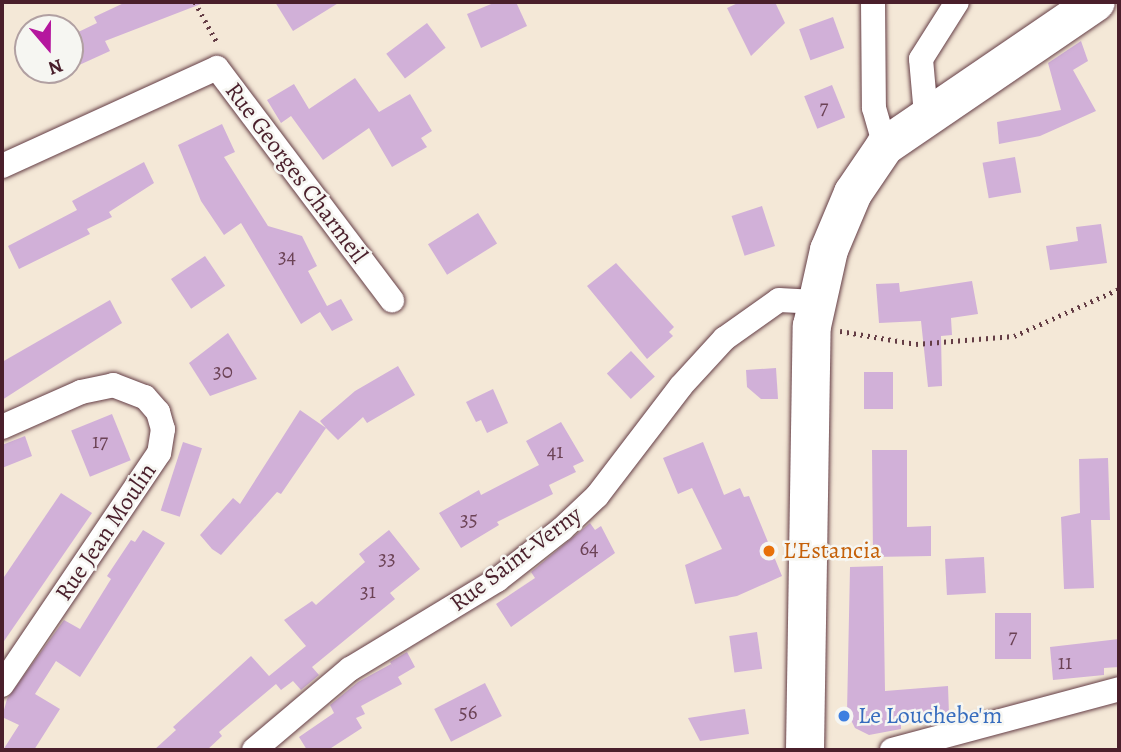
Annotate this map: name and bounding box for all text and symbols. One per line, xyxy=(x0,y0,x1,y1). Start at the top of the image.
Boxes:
north arrow xyxy=(14,14,84,84)
text: N xyxy=(45,52,66,81)
street label: Rue Georges Charmeil xyxy=(219,77,373,269)
house number: 7 xyxy=(820,94,828,120)
house number: 34 xyxy=(278,243,296,269)
house number: 30 xyxy=(213,358,233,384)
house number: 17 xyxy=(92,428,108,454)
house number: 41 xyxy=(547,438,563,464)
street label: Rue Jean Moulin xyxy=(49,458,163,606)
street label: Rue Saint-Verny xyxy=(445,500,587,618)
house number: 35 xyxy=(460,506,478,532)
house number: 64 xyxy=(579,535,599,561)
place label: L'Estancia xyxy=(783,537,881,565)
marker: L'Estancia xyxy=(761,543,777,559)
house number: 33 xyxy=(378,545,396,571)
house number: 31 xyxy=(360,578,376,604)
house number: 7 xyxy=(1009,623,1017,649)
house number: 11 xyxy=(1058,649,1072,675)
house number: 56 xyxy=(459,699,477,725)
place label: Le Louchebe'm xyxy=(858,702,1002,730)
marker: Le Louchebe'm xyxy=(836,708,852,724)

